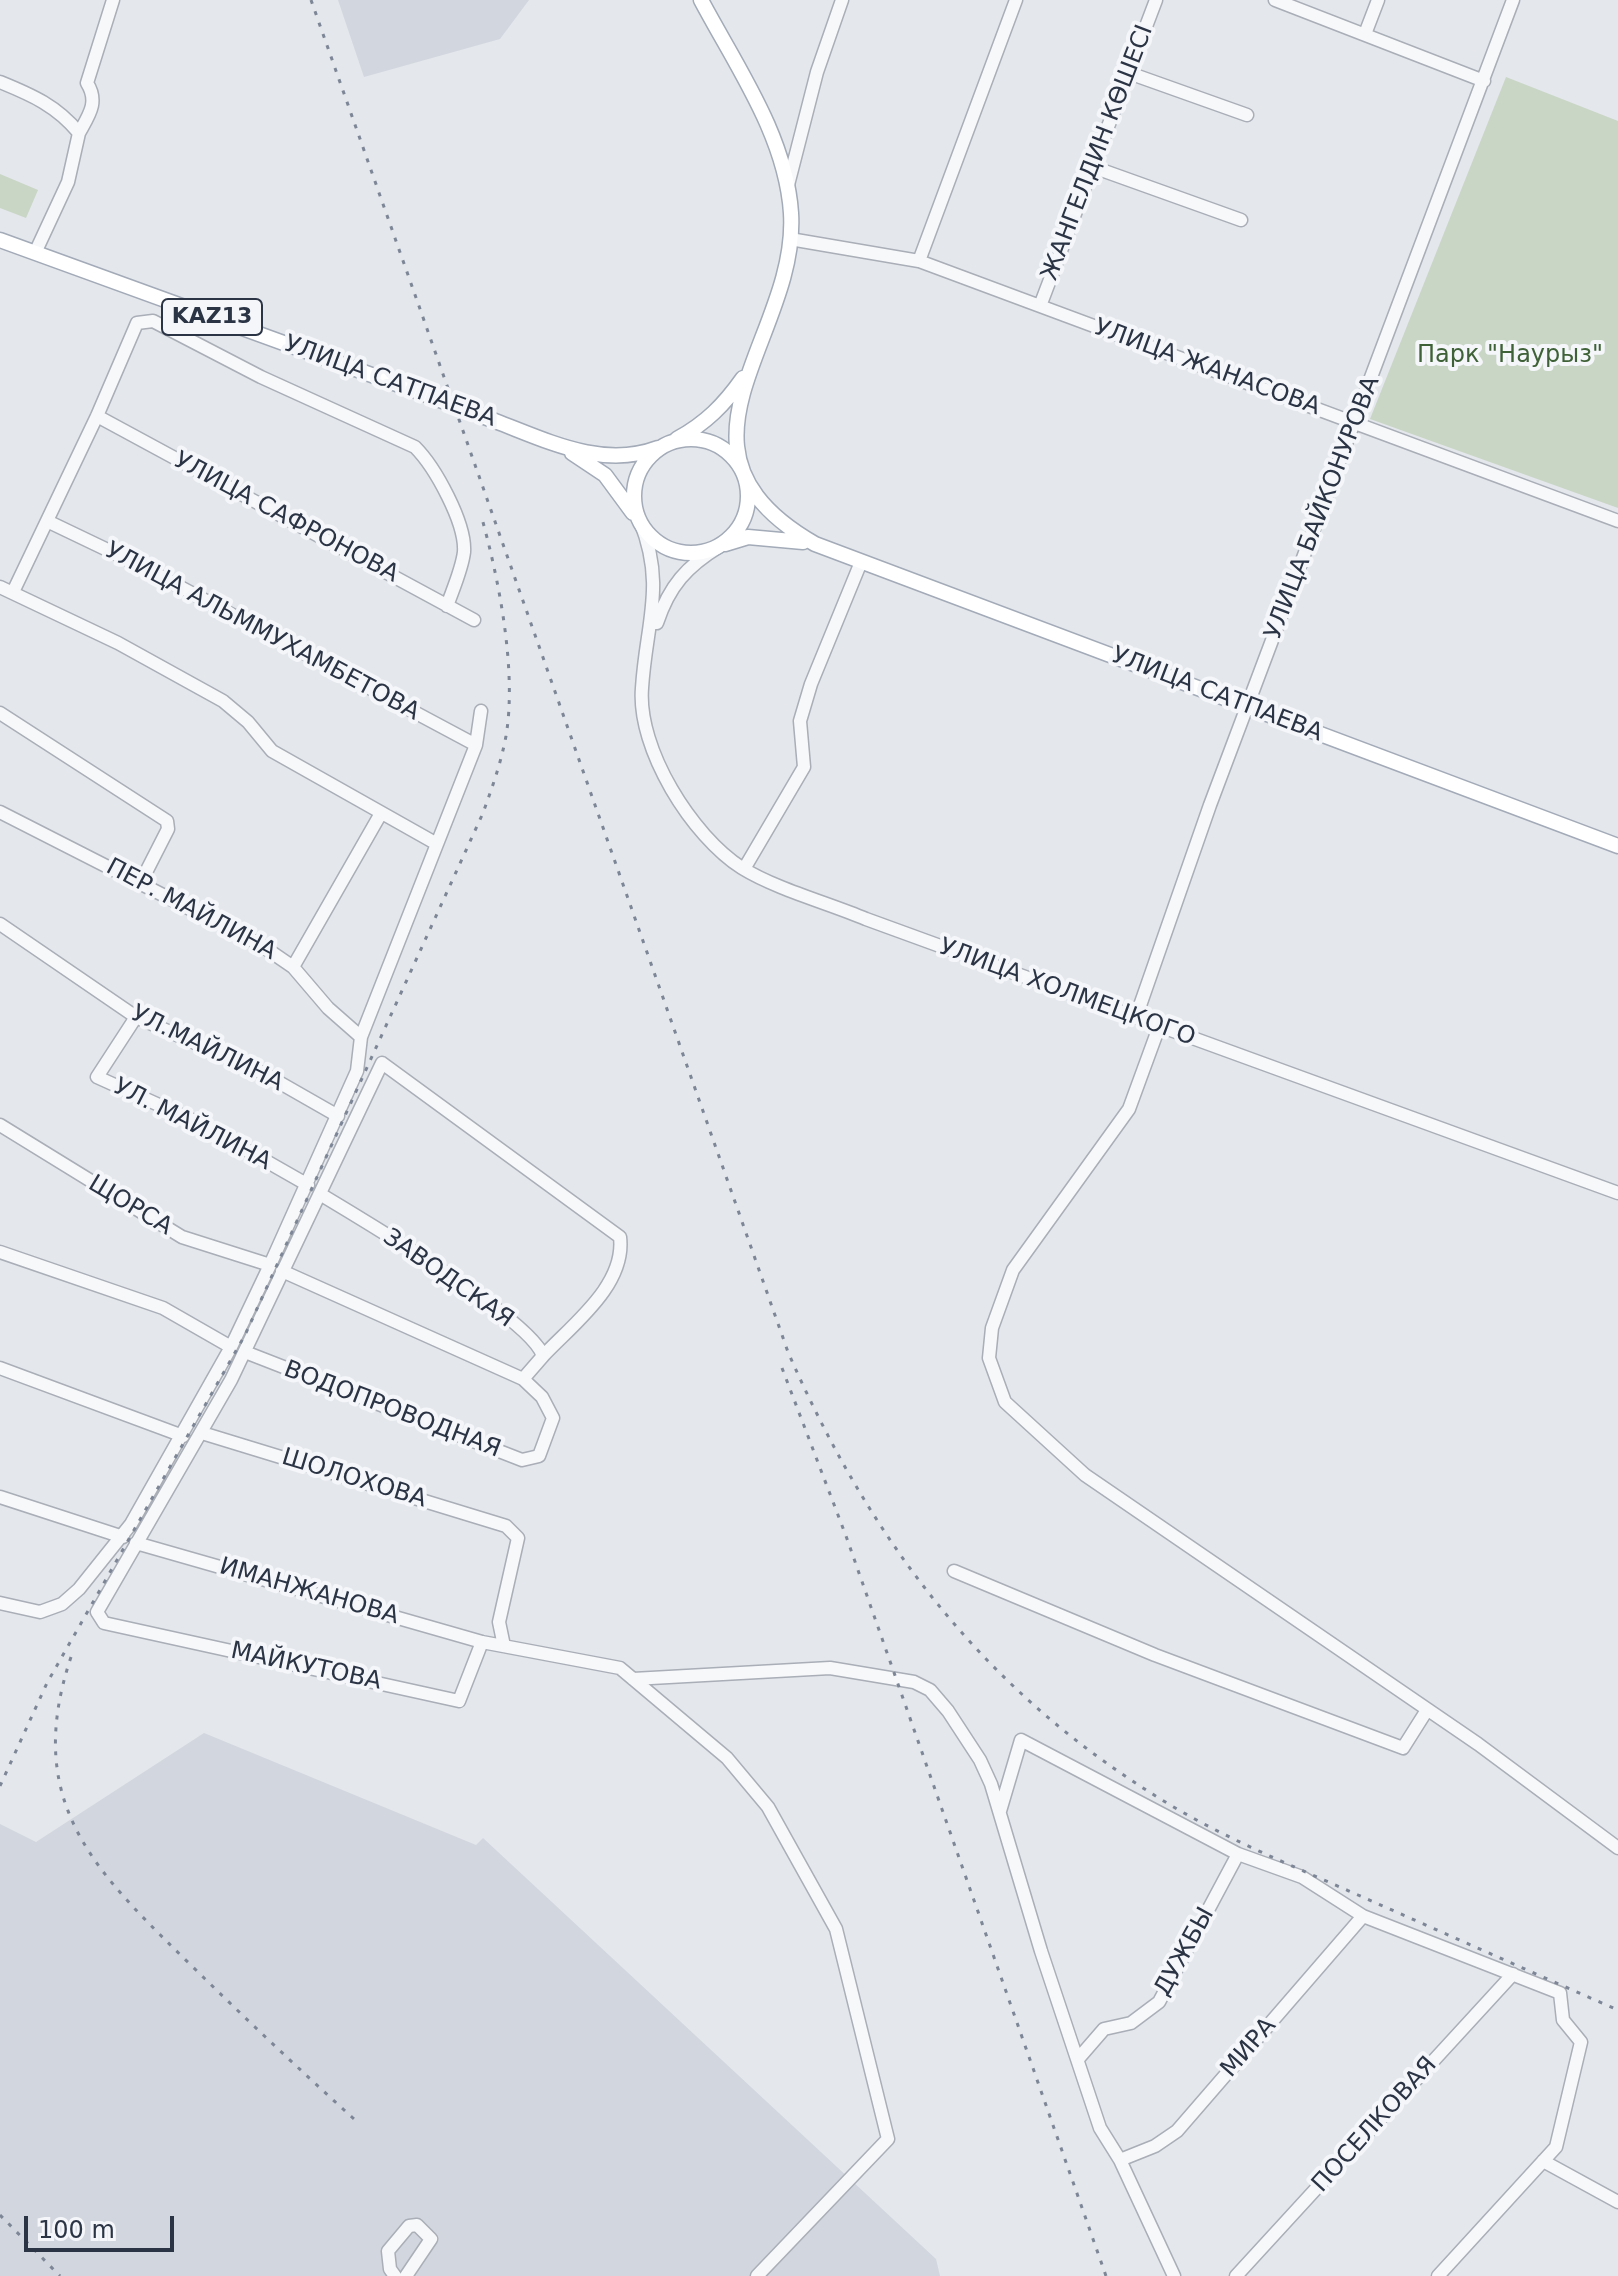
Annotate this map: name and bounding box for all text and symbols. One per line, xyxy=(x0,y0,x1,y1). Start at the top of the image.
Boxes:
street label: ЖАНГЕЛДИН КӨШЕСІ xyxy=(1036,21,1160,285)
road number: KAZ13 xyxy=(162,299,262,335)
street label: УЛИЦА ЖАНАСОВА xyxy=(1090,314,1324,422)
street label: УЛИЦА САТПАЕВА xyxy=(280,330,500,434)
park label: Парк "Наурыз" xyxy=(1417,342,1603,370)
street label: УЛИЦА БАЙКОНУРОВА xyxy=(1260,373,1386,643)
street label: УЛИЦА САФРОНОВА xyxy=(169,447,403,589)
street label: УЛИЦА АЛЬММУХАМБЕТОВА xyxy=(100,537,424,727)
street label: УЛИЦА САТПАЕВА xyxy=(1107,641,1327,749)
street label: ПЕР. МАЙЛИНА xyxy=(101,853,281,967)
street label: УЛИЦА ХОЛМЕЦКОГО xyxy=(935,933,1199,1053)
street label: УЛ.МАЙЛИНА xyxy=(126,1000,288,1098)
street label: УЛ. МАЙЛИНА xyxy=(108,1073,276,1177)
street label: ЩОРСА xyxy=(83,1170,177,1242)
street label: ЗАВОДСКАЯ xyxy=(377,1223,519,1335)
street label: ВОДОПРОВОДНАЯ xyxy=(280,1355,504,1465)
street label: ШОЛОХОВА xyxy=(278,1443,430,1515)
street label: ИМАНЖАНОВА xyxy=(216,1553,402,1631)
street label: МАЙКУТОВА xyxy=(228,1637,384,1697)
street label: ДУЖБЫ xyxy=(1149,1903,1221,2001)
street label: МИРА xyxy=(1215,2012,1283,2084)
street label: ПОСЕЛКОВАЯ xyxy=(1307,2051,1443,2199)
scale bar xyxy=(28,2200,178,2250)
text: 100 m xyxy=(38,2216,115,2244)

